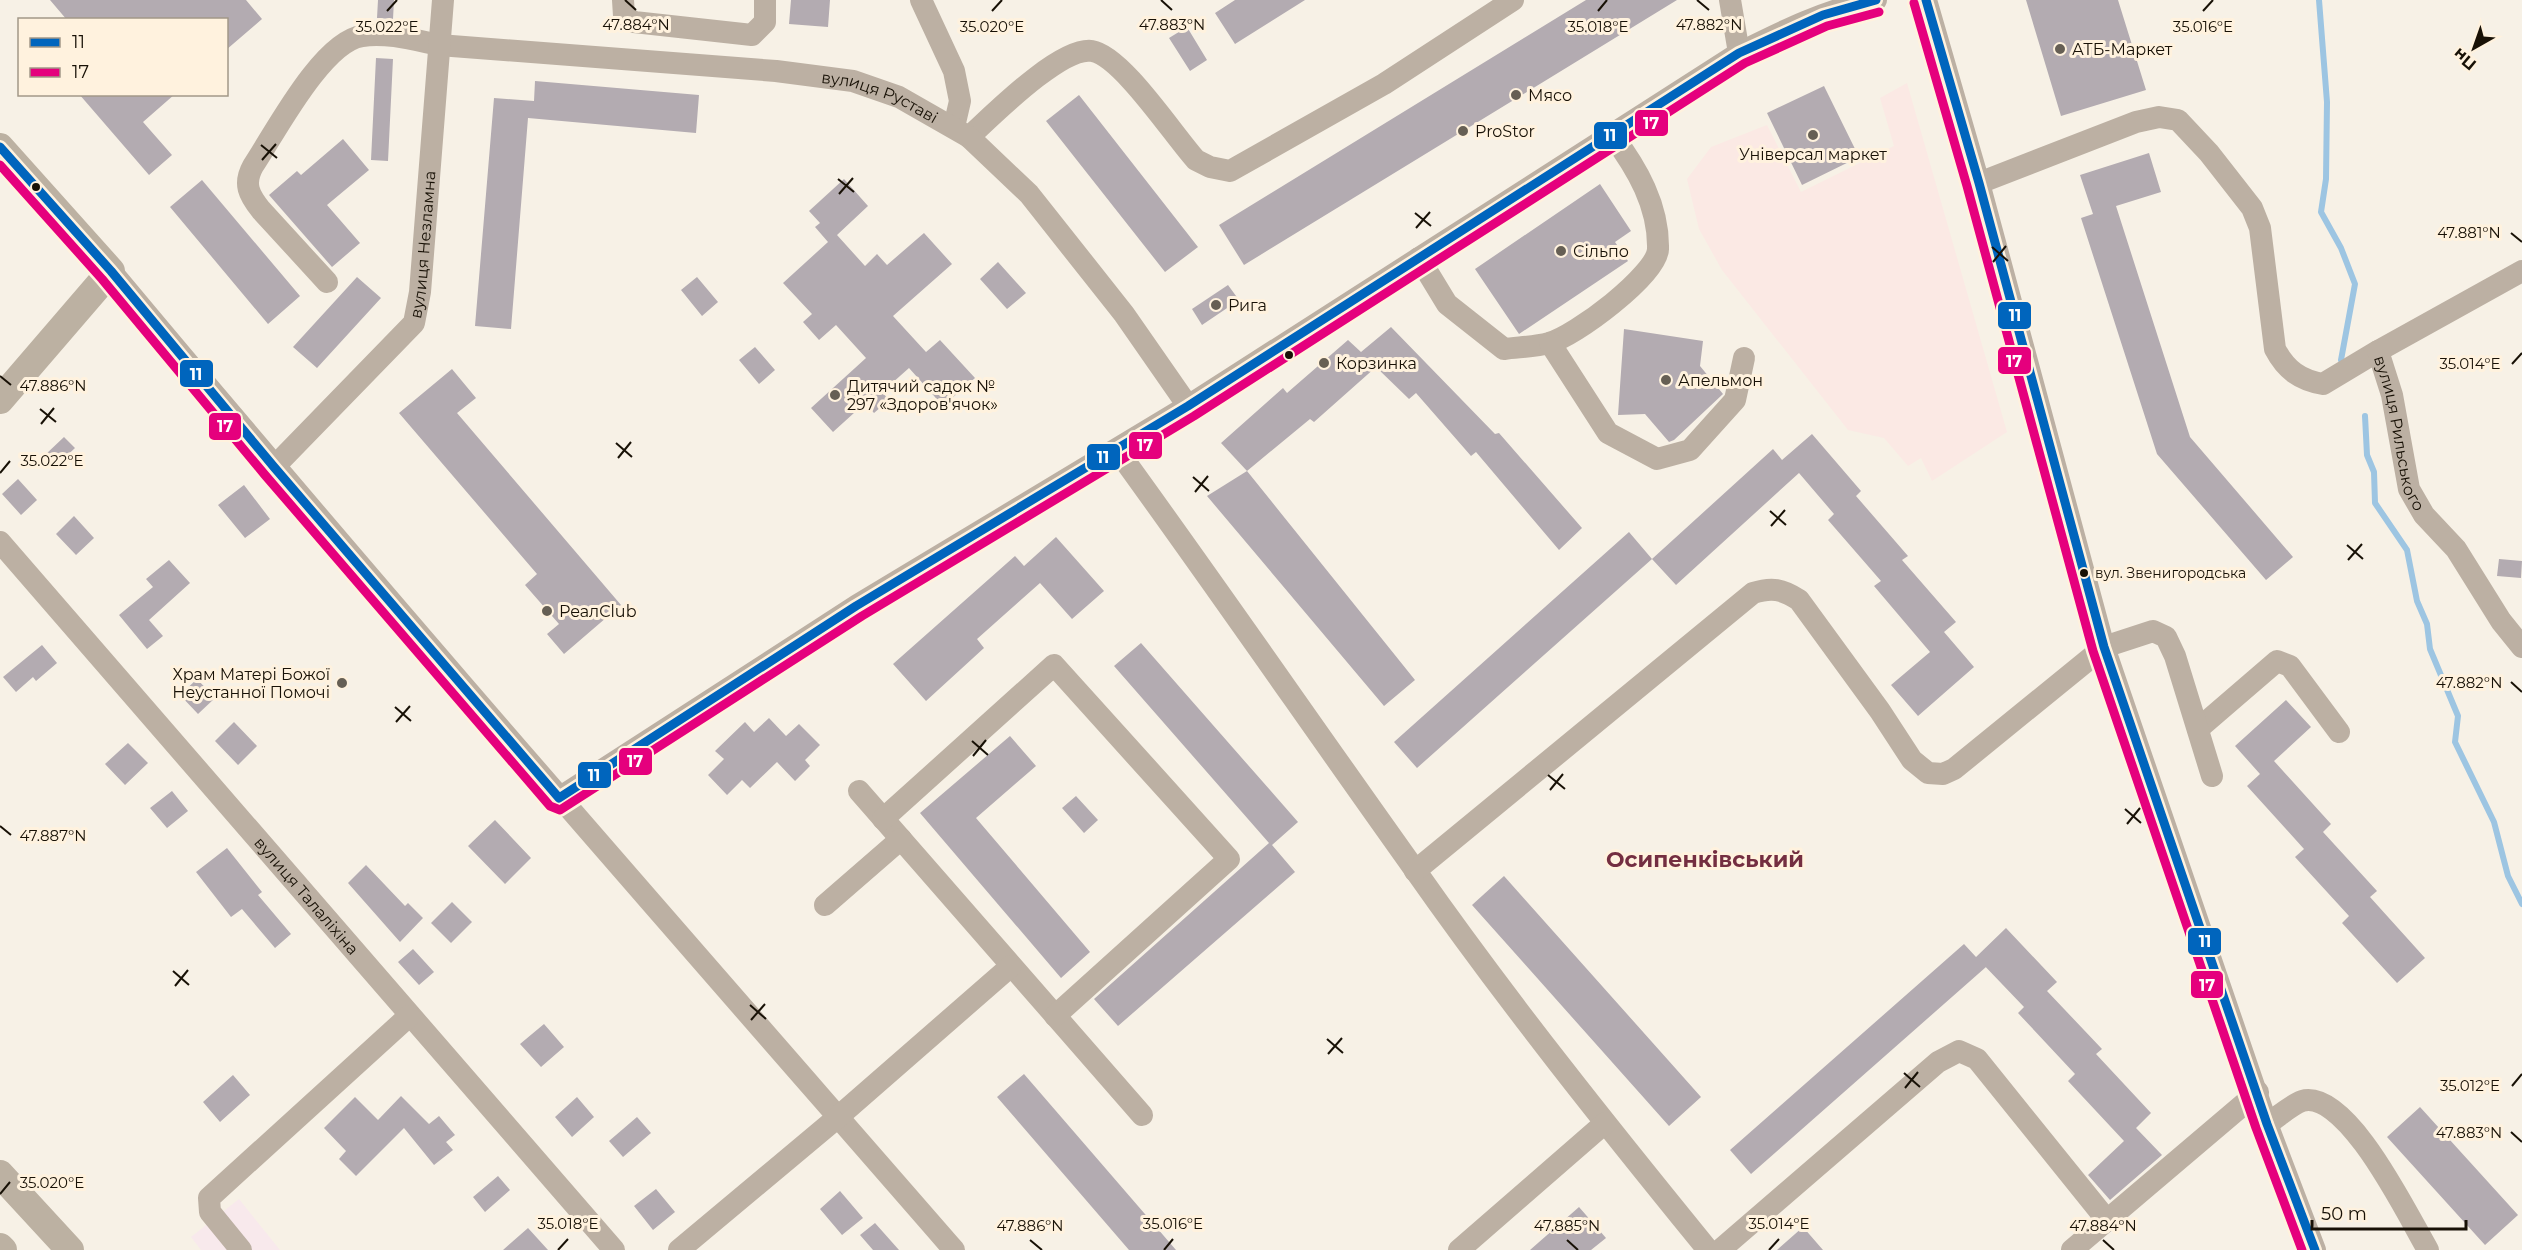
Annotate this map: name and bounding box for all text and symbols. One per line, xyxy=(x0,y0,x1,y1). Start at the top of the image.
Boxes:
text: 47.884°N xyxy=(602,15,670,34)
text: 47.883°N xyxy=(1139,15,1205,34)
text: 47.882°N xyxy=(1676,15,1742,34)
text: 35.022°E xyxy=(355,17,419,36)
text: 35.020°E xyxy=(960,17,1024,36)
text: 35.018°E xyxy=(1567,17,1629,36)
text: 35.016°E xyxy=(2173,17,2233,36)
legend xyxy=(18,18,228,96)
north arrow xyxy=(2444,18,2504,78)
text: 11 xyxy=(72,31,85,53)
place label: АТБ-Маркет xyxy=(2072,40,2173,59)
marker: АТБ-Маркет xyxy=(2053,42,2067,56)
text: Пн xyxy=(2449,44,2480,74)
text: 17 xyxy=(72,61,89,83)
street label: вулиця Руставі xyxy=(820,67,942,127)
place label: Мясо xyxy=(1528,86,1572,105)
marker: Мясо xyxy=(1509,88,1523,102)
line badge: 17 xyxy=(1634,109,1669,137)
text: 17 xyxy=(1643,114,1659,133)
line badge: 11 xyxy=(1593,121,1628,150)
place label: ProStor xyxy=(1475,122,1535,141)
marker: ProStor xyxy=(1456,124,1470,138)
text: 11 xyxy=(1604,126,1616,145)
marker: Універсал маркет xyxy=(1806,128,1820,142)
place label: Універсал маркет xyxy=(1739,145,1887,164)
street label: вулиця Незламна xyxy=(406,170,439,320)
unlabelled marker xyxy=(30,181,42,193)
text: 47.881°N xyxy=(2437,223,2501,242)
place label: Сільпо xyxy=(1573,242,1629,261)
marker: Сільпо xyxy=(1554,244,1568,258)
place label: Рига xyxy=(1228,296,1267,315)
marker: Рига xyxy=(1209,298,1223,312)
line badge: 11 xyxy=(1997,301,2032,330)
text: 11 xyxy=(2009,306,2021,325)
line badge: 17 xyxy=(1997,346,2032,375)
unlabelled marker xyxy=(1283,349,1295,361)
text: 17 xyxy=(2006,352,2022,371)
street label: вулиця Рильського xyxy=(2371,353,2429,514)
place label: Корзинка xyxy=(1336,354,1417,373)
text: 35.014°E xyxy=(2440,354,2500,373)
marker: Корзинка xyxy=(1317,356,1331,370)
line badge: 11 xyxy=(179,359,214,388)
text: 11 xyxy=(190,365,202,384)
place label: Апельмон xyxy=(1678,371,1763,390)
marker: Апельмон xyxy=(1659,373,1673,387)
text: 47.886°N xyxy=(20,376,86,395)
place label: Дитячий садок № 297 «Здоров'ячок» xyxy=(847,377,998,414)
marker: Дитячий садок № 297 «Здоров'ячок» xyxy=(828,388,842,402)
line badge: 17 xyxy=(208,412,242,441)
text: 17 xyxy=(217,417,233,436)
line badge: 17 xyxy=(1128,431,1163,460)
text: 17 xyxy=(1137,436,1153,455)
line badge: 11 xyxy=(1086,443,1121,471)
text: 11 xyxy=(1097,448,1109,467)
text: 35.022°E xyxy=(20,451,84,470)
place label: вул. Звенигородська xyxy=(2095,564,2246,582)
marker: вул. Звенигородська xyxy=(2078,567,2090,579)
place label: РеалClub xyxy=(559,602,637,621)
marker: РеалClub xyxy=(540,604,554,618)
place label: Храм Матері Божої Неустанної Помочі xyxy=(172,665,330,702)
text: 47.882°N xyxy=(2436,673,2502,692)
marker: Храм Матері Божої Неустанної Помочі xyxy=(335,676,349,690)
line badge: 17 xyxy=(618,747,653,776)
text: 17 xyxy=(627,752,643,771)
line badge: 11 xyxy=(577,761,612,789)
text: 11 xyxy=(588,766,600,785)
text: 47.887°N xyxy=(19,826,87,845)
street label: вулиця Талаліхіна xyxy=(250,833,363,958)
district label: Осипенківський xyxy=(1606,846,1804,873)
line badge: 11 xyxy=(2187,927,2222,956)
text: 11 xyxy=(2199,932,2211,951)
line badge: 17 xyxy=(2190,970,2224,999)
text: 17 xyxy=(2199,976,2215,995)
text: 35.012°E xyxy=(2440,1076,2500,1095)
text: 47.883°N xyxy=(2436,1123,2502,1142)
text: 35.020°E xyxy=(20,1173,84,1192)
scale bar xyxy=(2312,1193,2466,1231)
text: 50 m xyxy=(2321,1203,2367,1225)
text: 35.018°E xyxy=(537,1214,599,1233)
text: 35.016°E xyxy=(1143,1214,1203,1233)
text: 35.014°E xyxy=(1749,1214,1809,1233)
text: 47.886°N xyxy=(997,1216,1063,1235)
text: 47.885°N xyxy=(1534,1216,1600,1235)
text: 47.884°N xyxy=(2069,1216,2137,1235)

